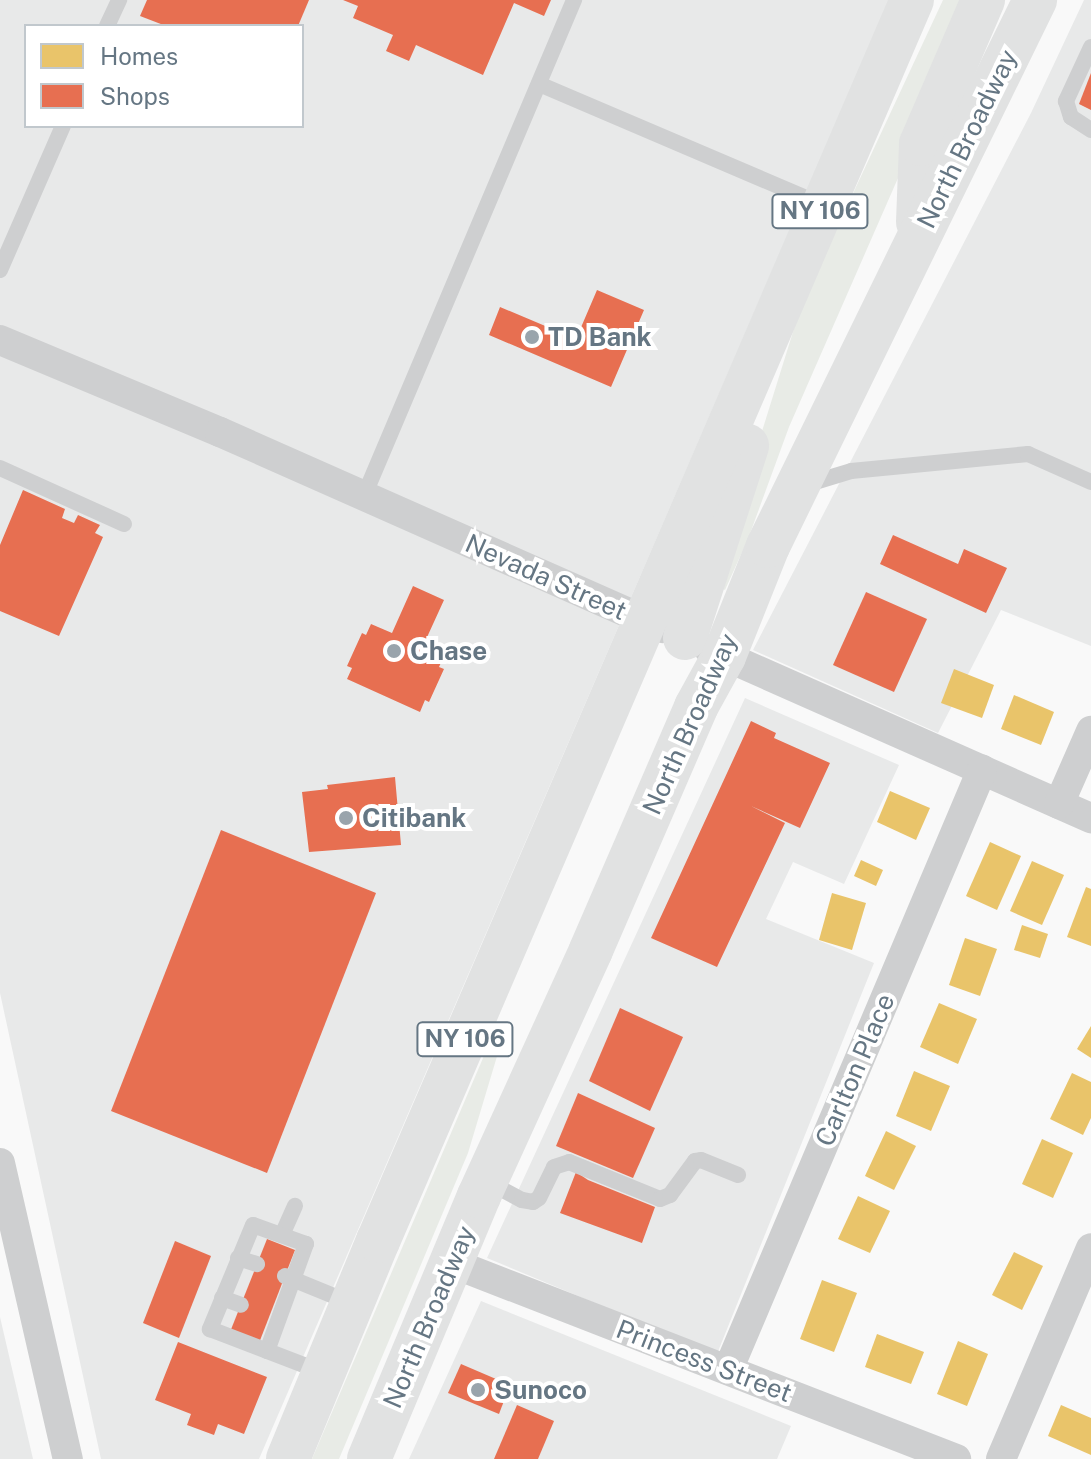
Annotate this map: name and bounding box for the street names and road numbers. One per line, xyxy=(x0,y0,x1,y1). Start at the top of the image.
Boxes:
street label: North Broadway xyxy=(910,45,1024,233)
road number: NY 106 xyxy=(770,191,870,231)
street label: Nevada Street xyxy=(461,528,631,626)
street label: North Broadway xyxy=(636,629,744,819)
street label: Carlton Place xyxy=(809,989,901,1151)
road number: NY 106 xyxy=(415,1019,515,1059)
street label: North Broadway xyxy=(377,1221,481,1413)
street label: Princess Street xyxy=(612,1313,796,1409)

